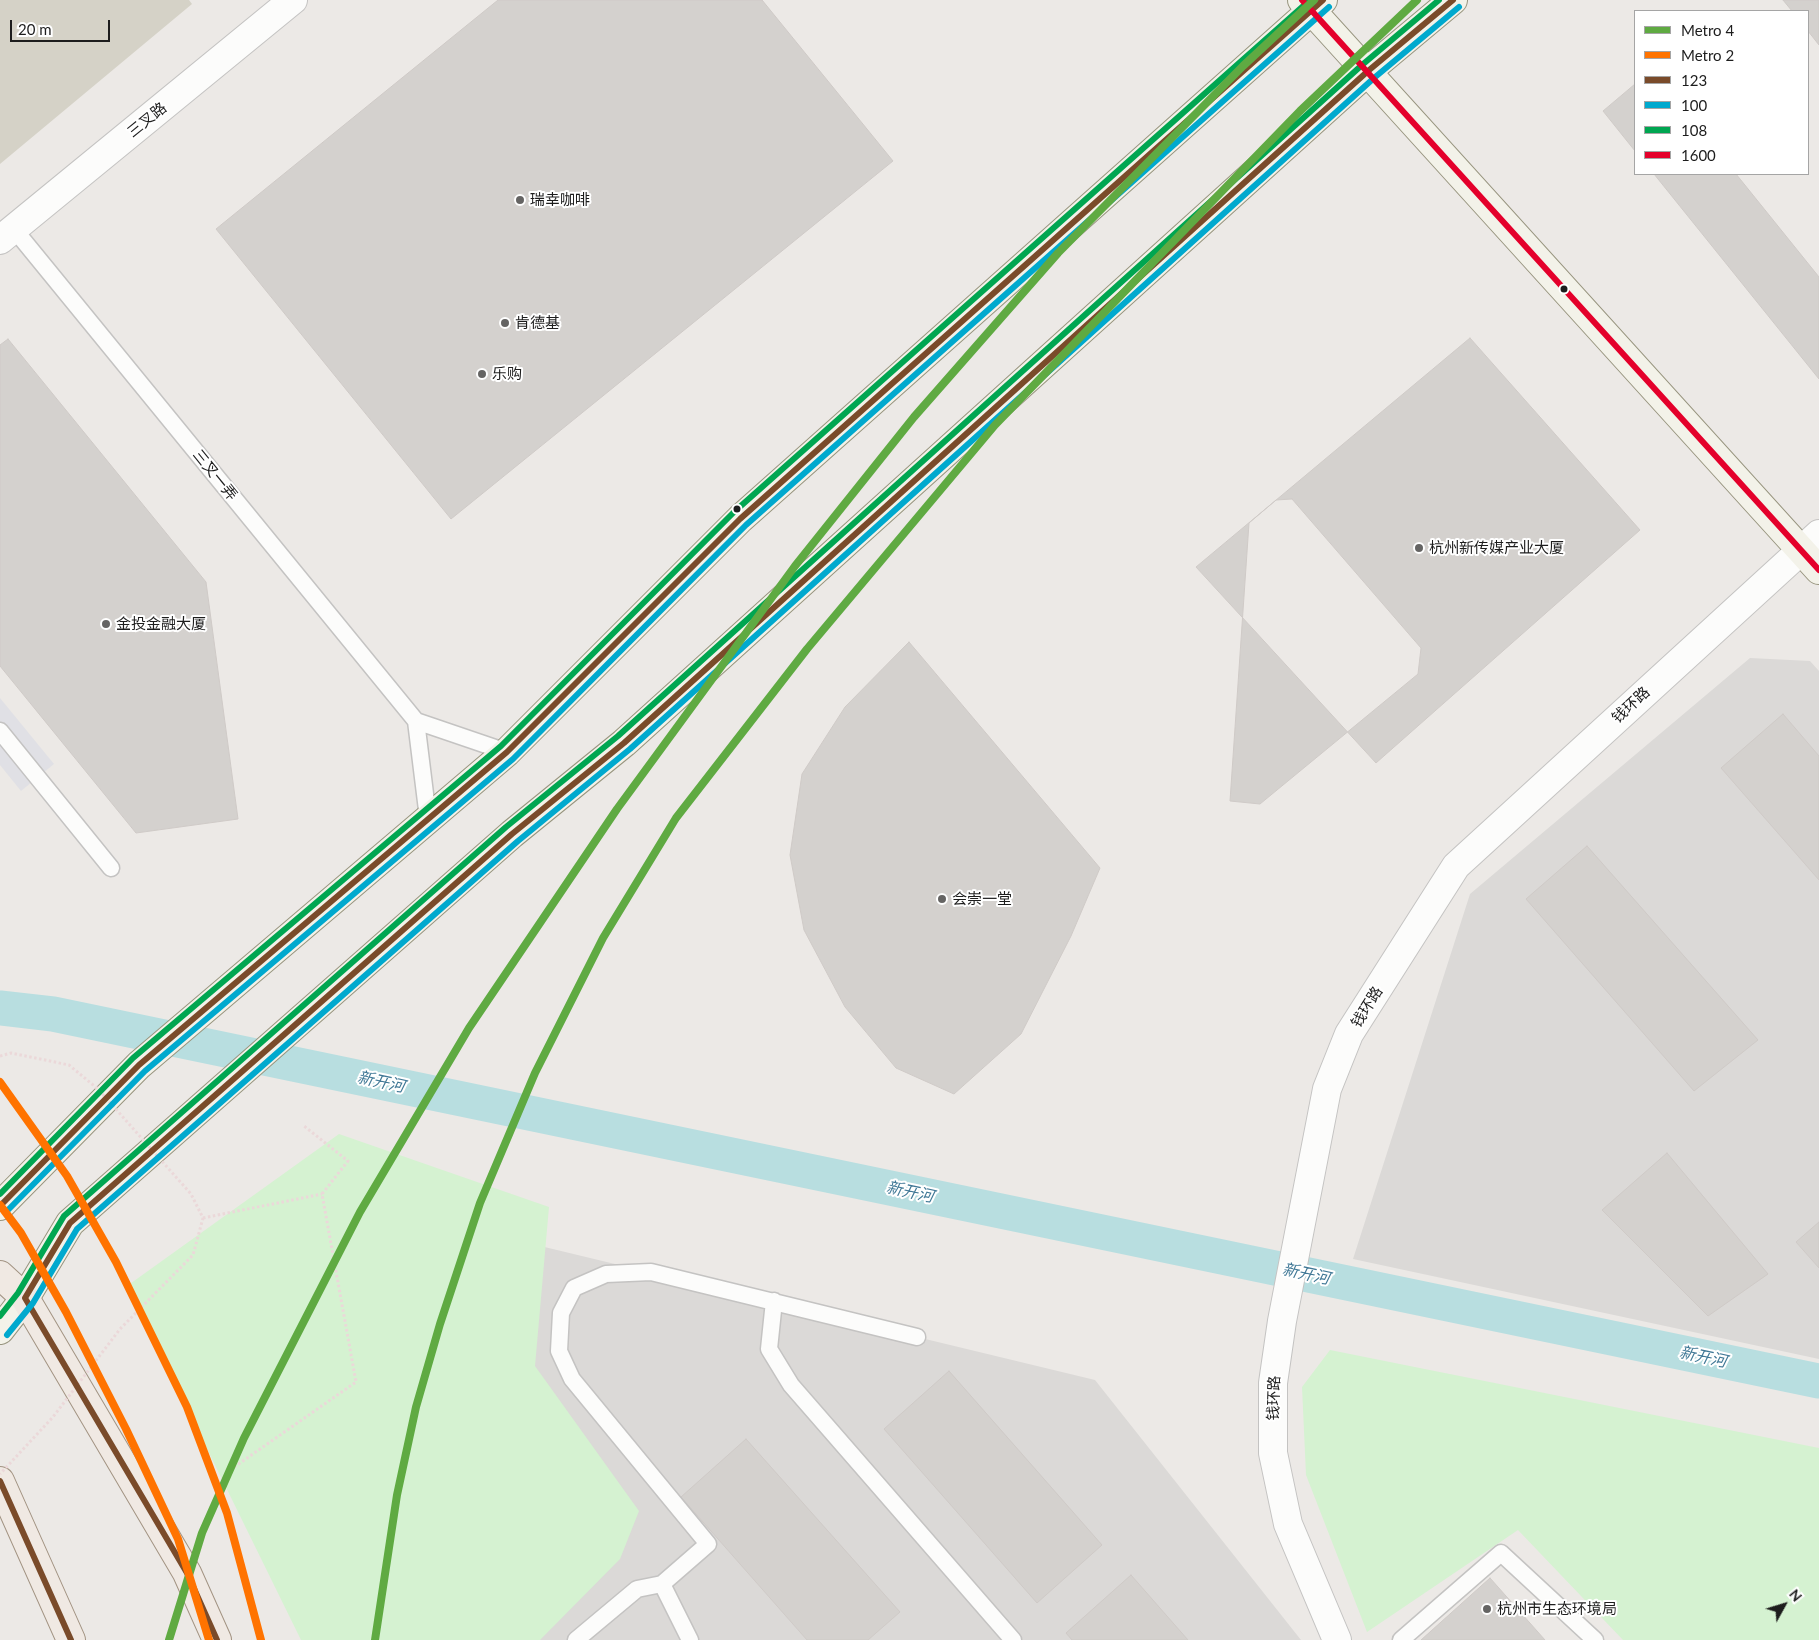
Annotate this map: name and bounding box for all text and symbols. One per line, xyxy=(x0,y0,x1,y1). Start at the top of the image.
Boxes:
scale bar xyxy=(12,10,112,42)
legend xyxy=(1634,10,1809,175)
text: 20 m xyxy=(18,20,52,38)
text: Metro 4 xyxy=(1681,21,1734,39)
text: Metro 2 xyxy=(1681,46,1734,64)
text: 123 xyxy=(1681,71,1707,89)
text: 100 xyxy=(1681,96,1707,114)
street label: 三叉路 xyxy=(124,99,170,141)
text: 108 xyxy=(1681,121,1707,139)
text: 1600 xyxy=(1681,146,1716,164)
place label: 瑞幸咖啡 xyxy=(530,191,590,209)
marker: 瑞幸咖啡 xyxy=(514,194,526,206)
unlabelled marker xyxy=(1559,284,1569,294)
place label: 肯德基 xyxy=(515,314,560,332)
marker: 肯德基 xyxy=(499,317,511,329)
place label: 乐购 xyxy=(492,365,522,383)
marker: 乐购 xyxy=(476,368,488,380)
street label: 三叉一弄 xyxy=(189,446,241,504)
unlabelled marker xyxy=(732,504,742,514)
place label: 杭州新传媒产业大厦 xyxy=(1429,539,1564,557)
marker: 杭州新传媒产业大厦 xyxy=(1413,542,1425,554)
place label: 金投金融大厦 xyxy=(116,615,206,633)
marker: 金投金融大厦 xyxy=(100,618,112,630)
street label: 钱环路 xyxy=(1608,683,1654,727)
place label: 会崇一堂 xyxy=(952,890,1012,908)
marker: 会崇一堂 xyxy=(936,893,948,905)
street label: 钱环路 xyxy=(1347,983,1387,1031)
water label: 新开河 xyxy=(356,1068,406,1096)
water label: 新开河 xyxy=(885,1178,935,1206)
water label: 新开河 xyxy=(1281,1260,1331,1288)
water label: 新开河 xyxy=(1678,1343,1728,1371)
street label: 钱环路 xyxy=(1264,1375,1284,1421)
north arrow xyxy=(1759,1580,1809,1630)
text: N xyxy=(1786,1586,1806,1605)
place label: 杭州市生态环境局 xyxy=(1497,1600,1617,1618)
marker: 杭州市生态环境局 xyxy=(1481,1603,1493,1615)

